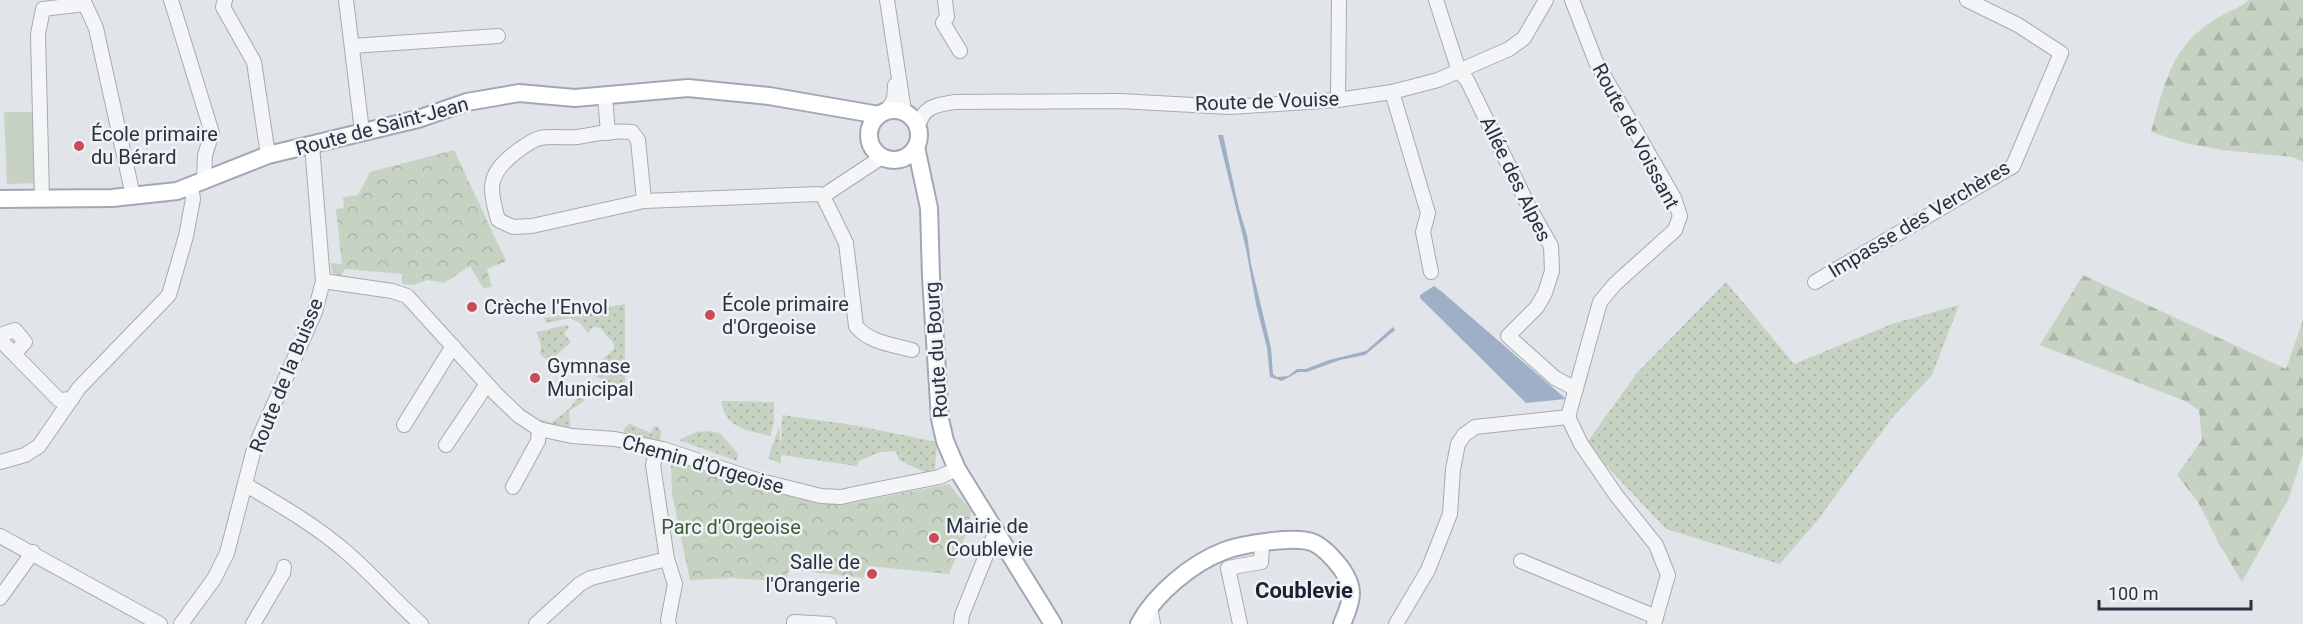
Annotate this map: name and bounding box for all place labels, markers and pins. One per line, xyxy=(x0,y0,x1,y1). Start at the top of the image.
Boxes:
place label: École primaire du Bérard xyxy=(91,122,218,169)
marker: École primaire du Bérard xyxy=(72,139,86,153)
place label: École primaire d'Orgeoise xyxy=(722,292,849,339)
place label: Crèche l'Envol xyxy=(484,295,608,319)
marker: Crèche l'Envol xyxy=(465,300,479,314)
marker: École primaire d'Orgeoise xyxy=(703,308,717,322)
place label: Gymnase Municipal xyxy=(547,354,634,401)
marker: Gymnase Municipal xyxy=(528,371,542,385)
place label: Mairie de Coublevie xyxy=(946,514,1033,561)
marker: Mairie de Coublevie xyxy=(927,531,941,545)
place label: Salle de l'Orangerie xyxy=(765,550,860,597)
marker: Salle de l'Orangerie xyxy=(865,567,879,581)

